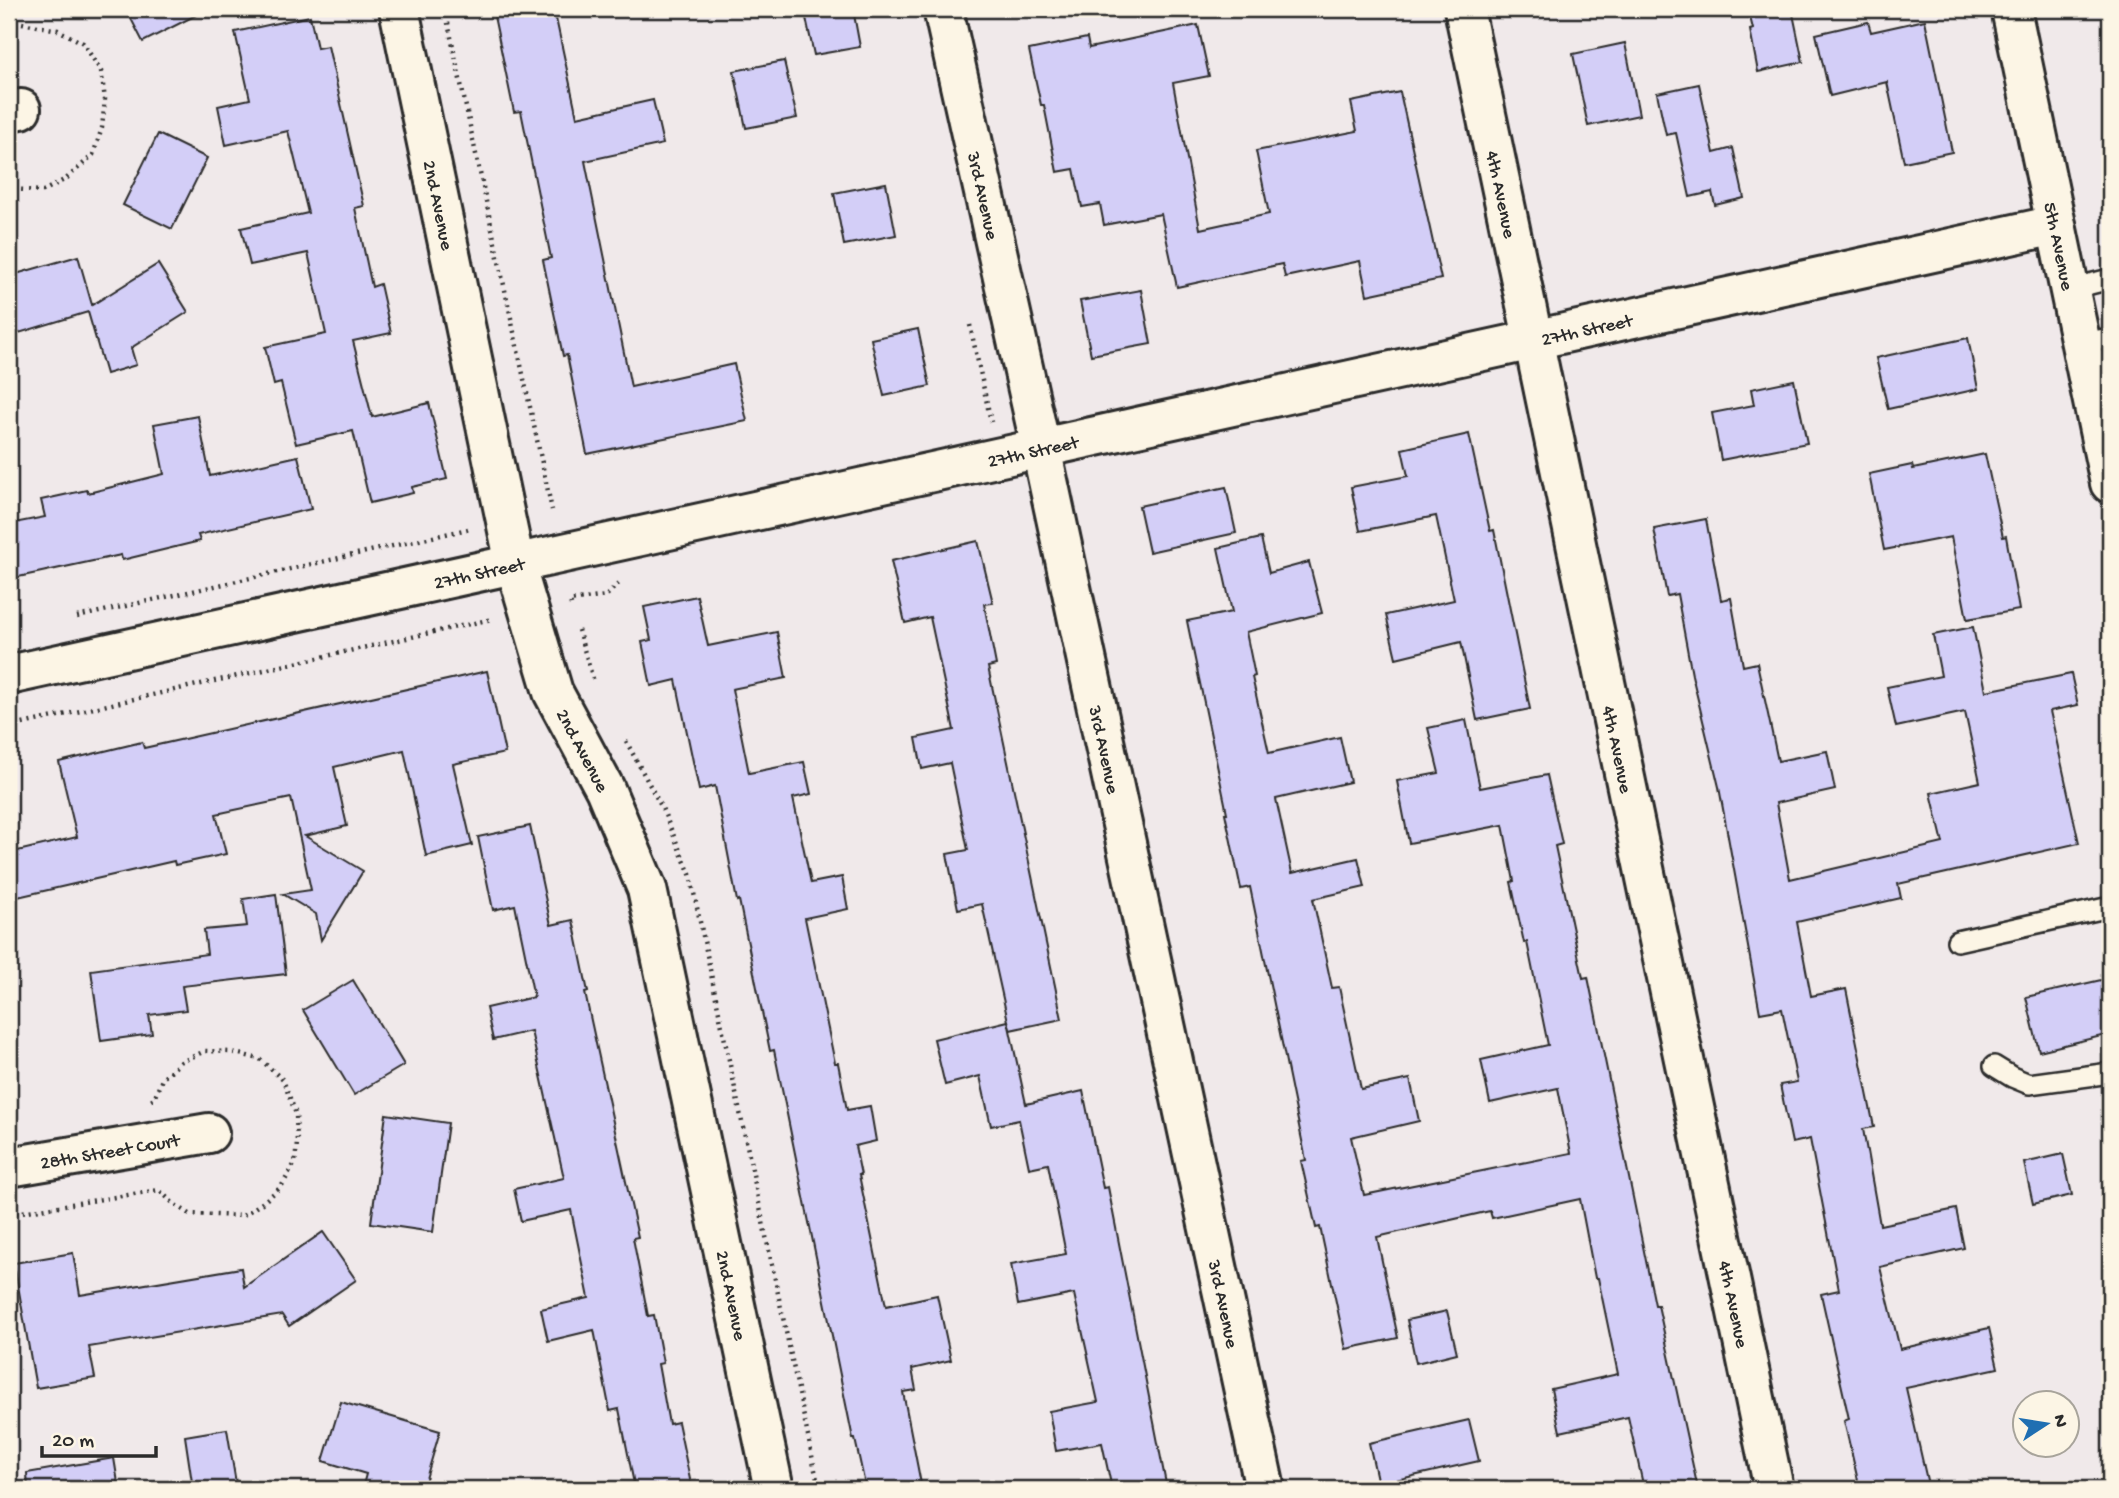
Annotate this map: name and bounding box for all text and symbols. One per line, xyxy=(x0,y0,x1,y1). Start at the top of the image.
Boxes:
street label: 3rd Avenue xyxy=(960,149,1002,243)
street label: 4th Avenue xyxy=(1479,149,1520,241)
street label: 2nd Avenue xyxy=(416,159,457,253)
street label: 5th Avenue xyxy=(2037,200,2078,293)
street label: 27th Street xyxy=(1539,310,1637,353)
street label: 27th Street xyxy=(986,432,1083,475)
street label: 27th Street xyxy=(432,554,529,596)
street label: 3rd Avenue xyxy=(1082,703,1123,796)
street label: 4th Avenue xyxy=(1595,704,1636,796)
street label: 2nd Avenue xyxy=(549,706,613,797)
street label: 28th Street Court xyxy=(39,1130,184,1177)
street label: 2nd Avenue xyxy=(709,1249,750,1343)
street label: 3rd Avenue xyxy=(1201,1257,1242,1351)
street label: 4th Avenue xyxy=(1711,1259,1752,1351)
north arrow xyxy=(2010,1390,2080,1460)
text: N xyxy=(2047,1413,2072,1430)
scale bar xyxy=(42,1414,156,1458)
text: 20 m xyxy=(52,1430,94,1455)

